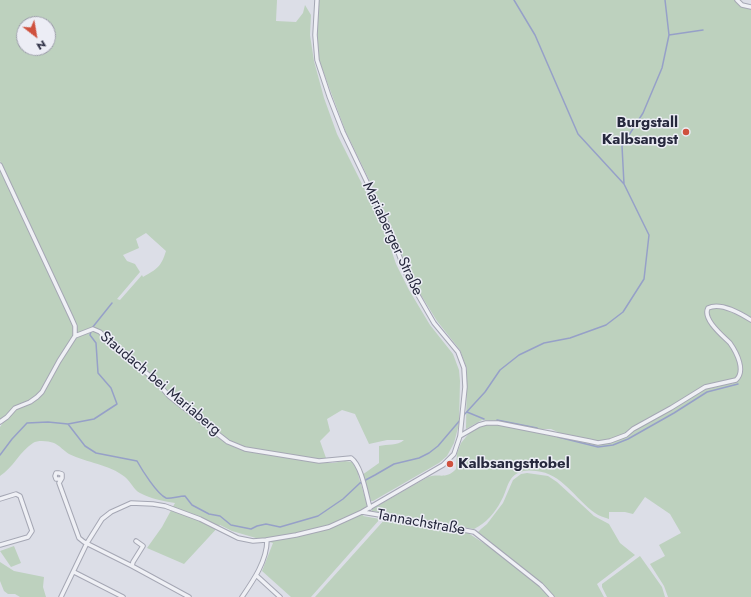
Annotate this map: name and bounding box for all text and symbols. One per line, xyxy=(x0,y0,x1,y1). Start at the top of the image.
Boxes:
north arrow xyxy=(16,16,56,56)
text: N xyxy=(34,36,50,55)
place label: Burgstall Kalbsangst xyxy=(602,114,678,149)
marker: Burgstall Kalbsangst xyxy=(681,127,691,137)
street label: Mariaberger Straße xyxy=(358,179,426,299)
street label: Staudach bei Mariaberg xyxy=(96,328,224,440)
place label: Kalbsangsttobel xyxy=(458,455,570,473)
marker: Kalbsangsttobel xyxy=(445,459,455,469)
street label: Tannachstraße xyxy=(376,506,466,540)

